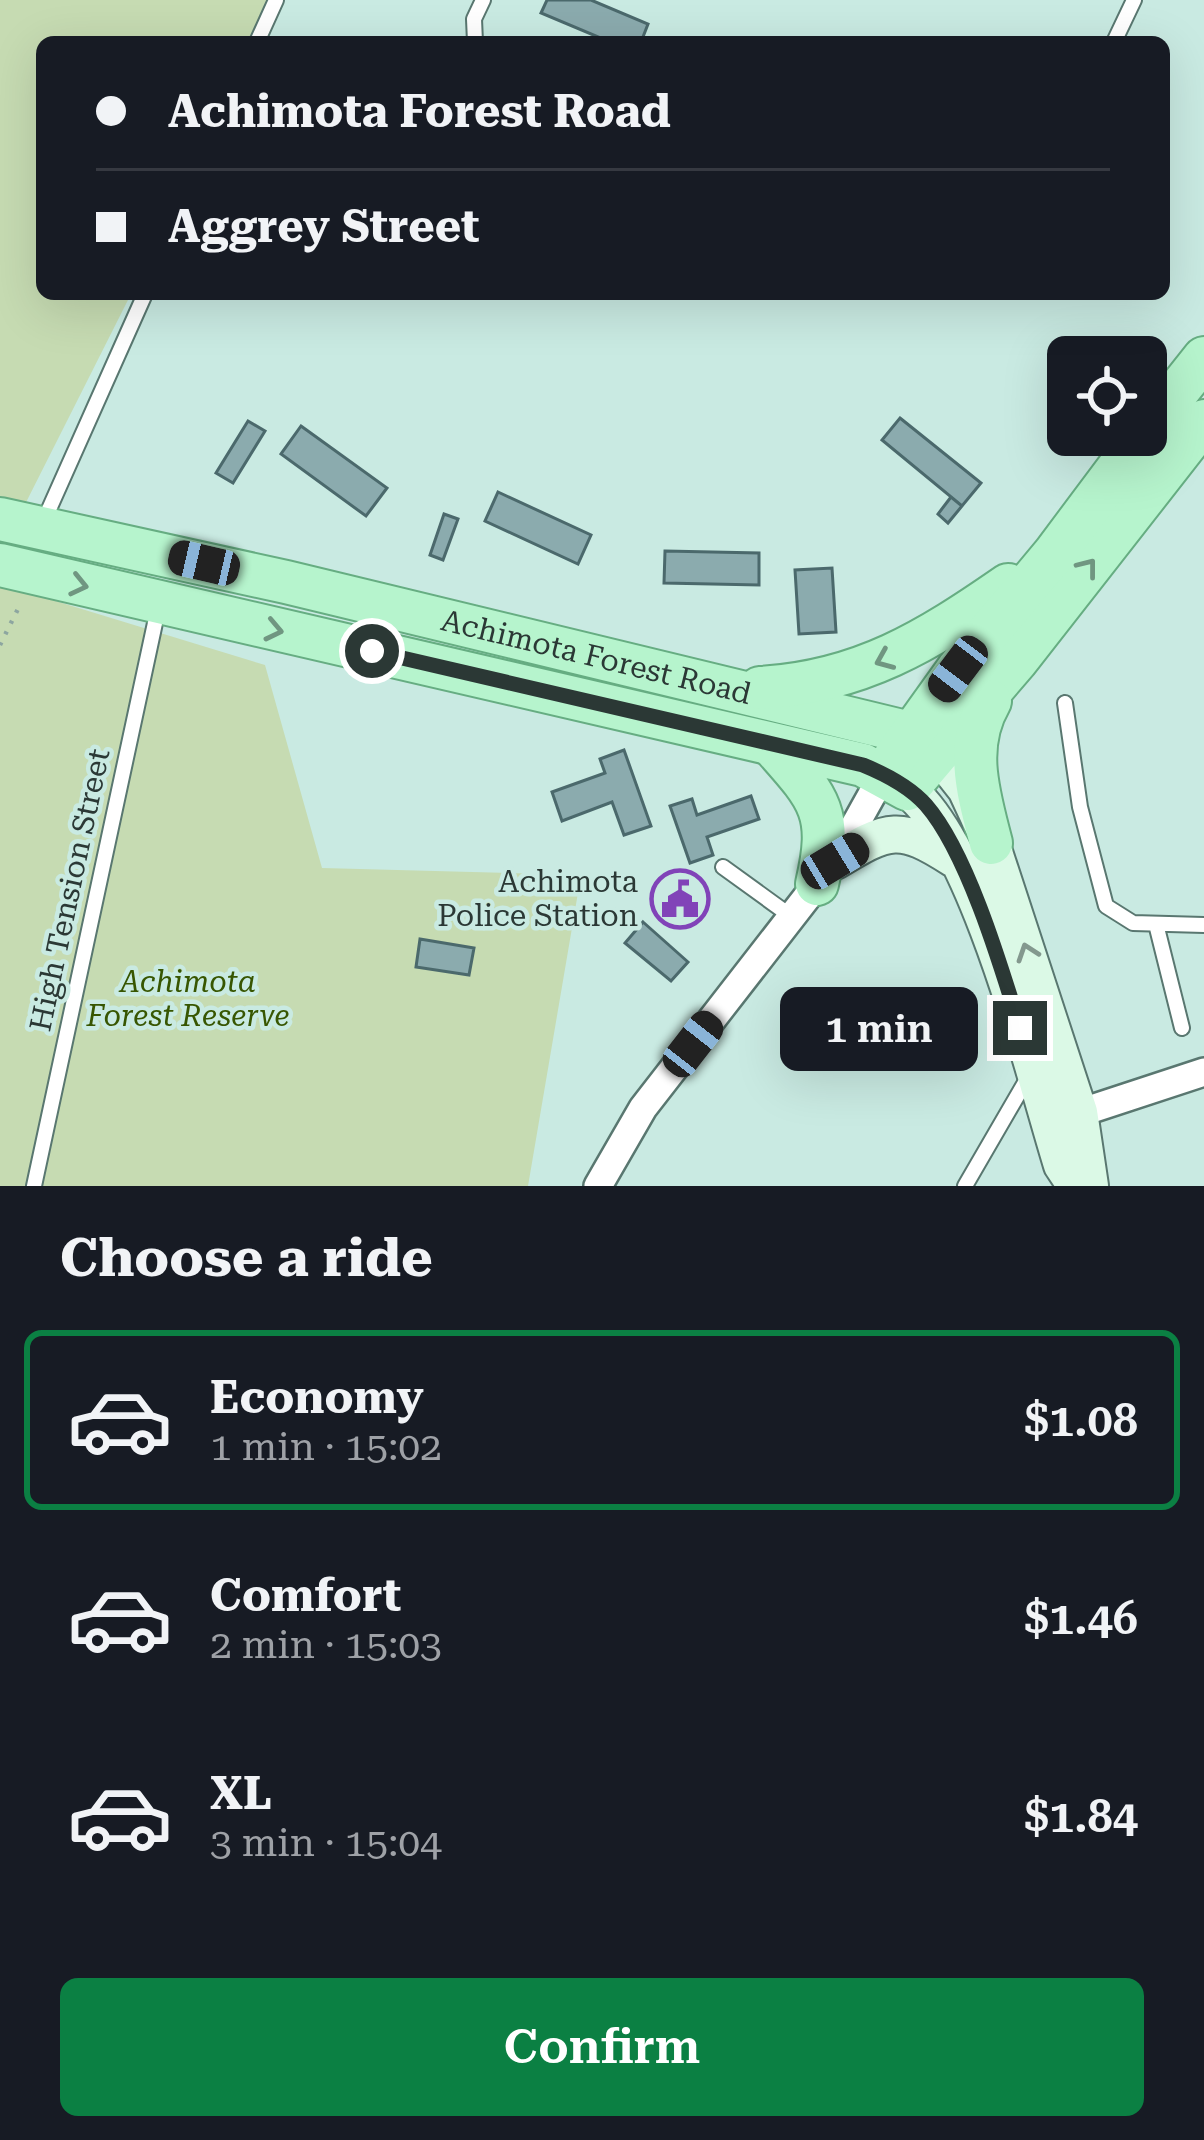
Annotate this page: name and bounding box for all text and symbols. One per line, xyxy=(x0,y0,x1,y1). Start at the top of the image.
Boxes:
text: Achimota Forest Road xyxy=(168,85,671,138)
text: Aggrey Street xyxy=(168,200,479,253)
map controls xyxy=(1047,336,1167,456)
button: locate xyxy=(1047,336,1167,456)
car xyxy=(165,537,243,589)
one-way arrow xyxy=(1074,559,1095,581)
one-way arrow xyxy=(69,572,89,597)
street label: Achimota Forest Road xyxy=(438,602,755,711)
one-way arrow xyxy=(263,616,283,641)
route start xyxy=(345,624,399,678)
car xyxy=(922,629,994,709)
one-way arrow xyxy=(874,646,895,670)
street label: High Tension Street xyxy=(22,746,117,1034)
car xyxy=(795,827,875,895)
place label: Achimota Police Station xyxy=(437,864,638,933)
public building icon: Achimota Police Station xyxy=(649,868,711,930)
one-way arrow xyxy=(1017,943,1041,964)
park label: Achimota Forest Reserve xyxy=(85,964,290,1033)
callout: 1 min xyxy=(780,986,978,1070)
route end xyxy=(993,1001,1047,1055)
car xyxy=(657,1005,729,1083)
text: 1 min xyxy=(825,1006,933,1052)
text: Choose a ride xyxy=(60,1226,433,1289)
icon: car xyxy=(66,1366,174,1474)
text: Economy xyxy=(210,1371,424,1424)
text: $1.08 xyxy=(1024,1394,1138,1447)
text: 1 min · 15:02 xyxy=(210,1424,442,1470)
icon: car xyxy=(66,1564,174,1672)
text: Comfort xyxy=(210,1569,401,1622)
text: $1.46 xyxy=(1024,1592,1138,1645)
text: 2 min · 15:03 xyxy=(210,1622,442,1668)
icon: car xyxy=(66,1762,174,1870)
text: XL xyxy=(210,1767,272,1820)
text: $1.84 xyxy=(1024,1790,1138,1843)
text: 3 min · 15:04 xyxy=(210,1820,442,1866)
button: Confirm xyxy=(60,1978,1144,2116)

